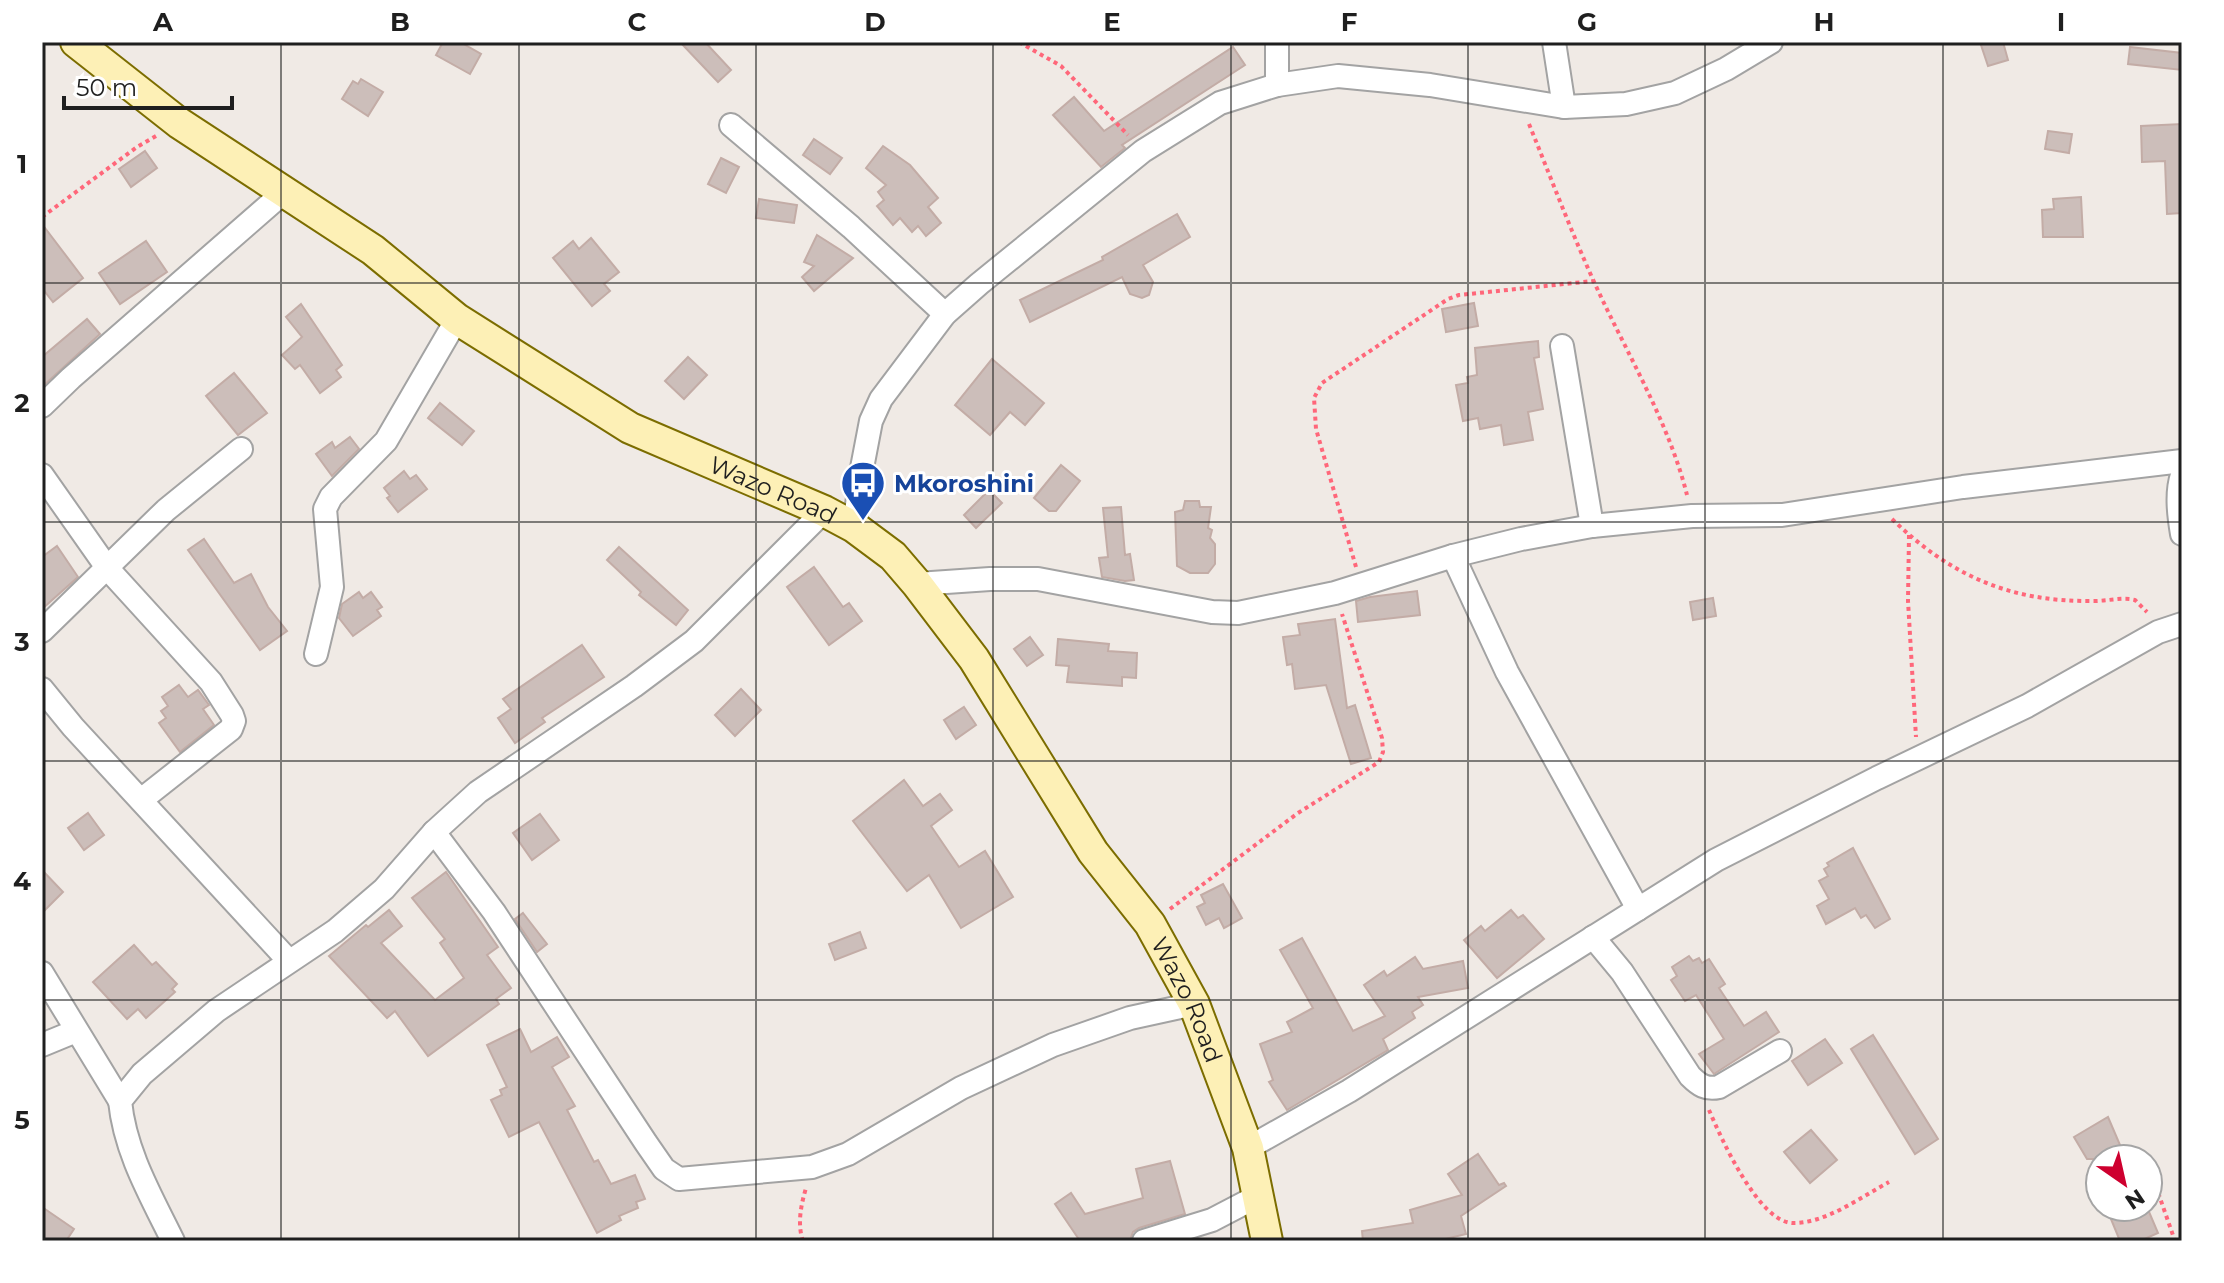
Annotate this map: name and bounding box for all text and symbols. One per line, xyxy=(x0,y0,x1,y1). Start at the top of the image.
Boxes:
text: A xyxy=(152,6,174,38)
text: B xyxy=(390,6,410,38)
text: C xyxy=(628,6,647,38)
text: D xyxy=(864,6,886,38)
text: E xyxy=(1103,6,1121,38)
text: F xyxy=(1341,6,1357,38)
text: G xyxy=(1577,6,1597,38)
text: H xyxy=(1813,6,1835,38)
text: I xyxy=(2057,6,2065,38)
scale bar xyxy=(64,60,232,110)
text: 50 m xyxy=(76,73,137,102)
text: 1 xyxy=(17,148,27,180)
text: 2 xyxy=(14,387,30,419)
street label: Wazo Road xyxy=(705,449,842,530)
bus stop icon: Mkoroshini xyxy=(839,459,887,522)
place label: Mkoroshini xyxy=(894,469,1034,498)
text: 3 xyxy=(13,626,30,658)
text: 4 xyxy=(13,865,31,897)
street label: Wazo Road xyxy=(1145,932,1229,1066)
text: 5 xyxy=(14,1104,30,1136)
north arrow xyxy=(2084,1143,2164,1223)
text: N xyxy=(2120,1183,2150,1215)

